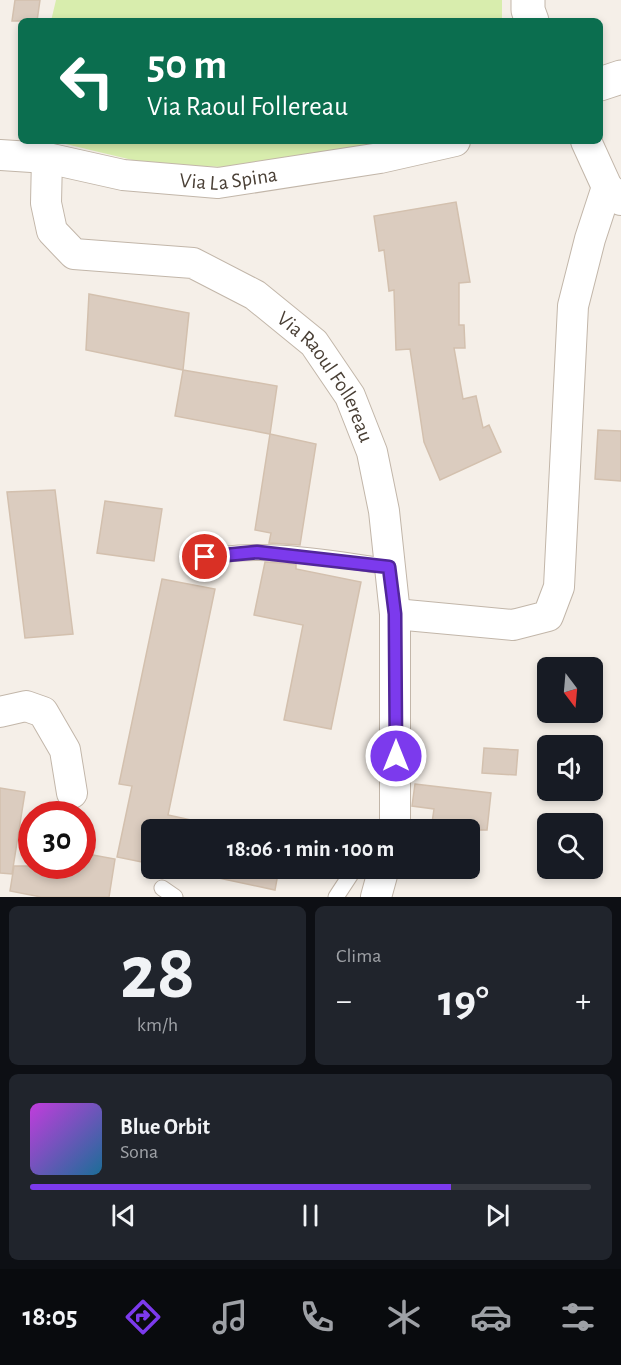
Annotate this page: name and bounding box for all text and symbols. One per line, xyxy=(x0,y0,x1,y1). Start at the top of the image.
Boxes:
icon: left xyxy=(48,42,126,120)
text: 50 m xyxy=(147,44,227,86)
text: Via Raoul Follereau xyxy=(147,93,348,120)
street label: Via La Spina xyxy=(179,164,279,194)
street label: Via Raoul Follereau xyxy=(273,308,377,445)
pin xyxy=(179,531,230,582)
icon: arrive xyxy=(188,540,221,573)
north arrow xyxy=(537,657,603,723)
map controls xyxy=(537,657,603,879)
position arrow xyxy=(364,724,428,788)
button: sound xyxy=(537,735,603,801)
speed limit sign: 30 xyxy=(18,801,96,879)
button: search xyxy=(537,813,603,879)
text: 18:06 · 1 min · 100 m xyxy=(227,838,394,860)
text: 28 xyxy=(120,935,195,1013)
text: Clima xyxy=(336,946,381,966)
text: 19° xyxy=(438,979,489,1024)
text: − xyxy=(336,985,352,1018)
text: + xyxy=(575,985,591,1018)
text: km/h xyxy=(137,1015,178,1035)
text: Blue Orbit xyxy=(120,1116,210,1138)
text: Sona xyxy=(120,1142,158,1162)
icon: previous xyxy=(107,1199,140,1232)
icon: pause xyxy=(294,1199,327,1232)
icon: next xyxy=(481,1199,514,1232)
icon: directions xyxy=(122,1296,164,1338)
icon: music xyxy=(209,1296,251,1338)
icon: phone xyxy=(296,1296,338,1338)
icon: climate xyxy=(383,1296,425,1338)
icon: car xyxy=(470,1296,512,1338)
icon: filters xyxy=(557,1296,599,1338)
text: 18:05 xyxy=(22,1303,77,1330)

